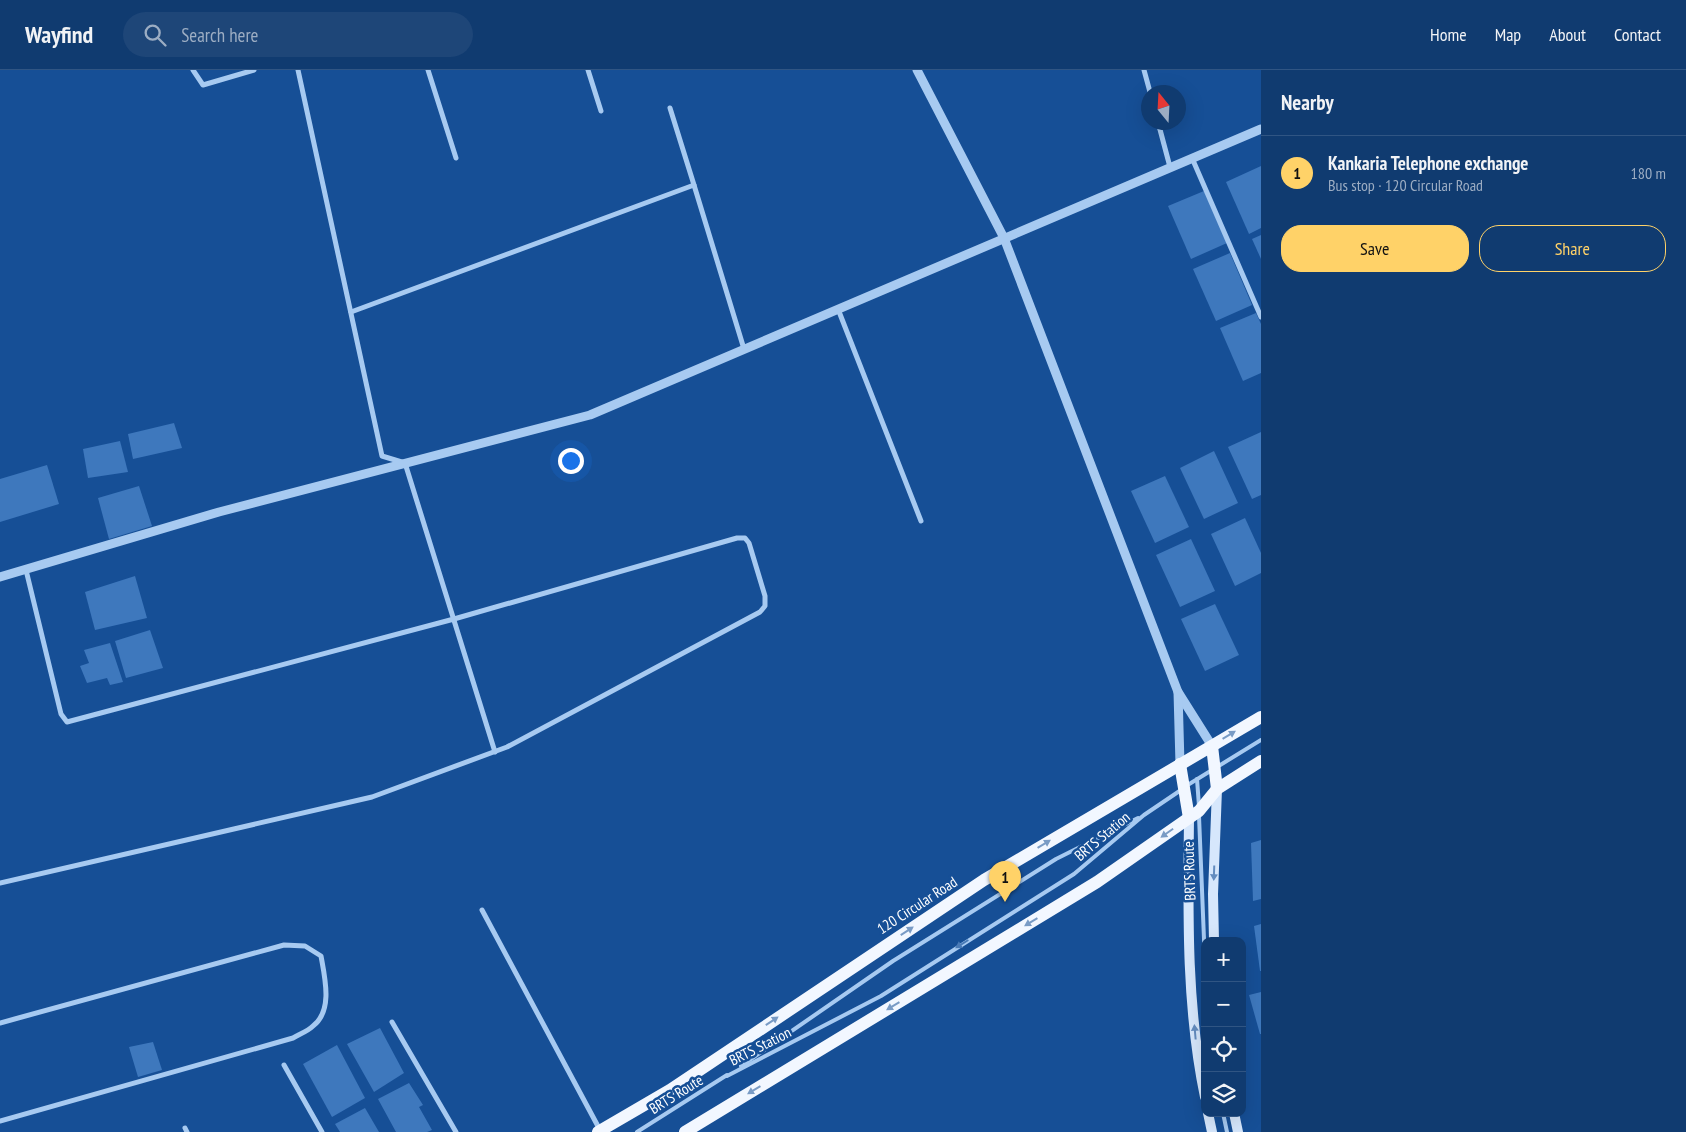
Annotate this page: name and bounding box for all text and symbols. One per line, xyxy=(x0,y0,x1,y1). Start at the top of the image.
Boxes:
search box xyxy=(123,12,473,57)
text: Wayfind xyxy=(25,19,93,50)
icon: search xyxy=(141,21,169,49)
text: Search here xyxy=(181,23,258,47)
text: Home xyxy=(1430,23,1467,46)
text: Map xyxy=(1495,23,1521,46)
text: About xyxy=(1549,23,1586,46)
text: Contact xyxy=(1614,23,1661,46)
north arrow xyxy=(1141,85,1186,130)
text: Nearby xyxy=(1281,89,1334,116)
text: Kankaria Telephone exchange xyxy=(1328,151,1529,175)
text: 1 xyxy=(1293,163,1301,183)
text: 180 m xyxy=(1631,163,1666,183)
text: Bus stop · 120 Circular Road xyxy=(1328,175,1483,195)
button: Save xyxy=(1281,225,1469,272)
button: Share xyxy=(1479,225,1666,272)
your location xyxy=(558,448,584,474)
one-way arrow xyxy=(1223,731,1236,740)
street label: BRTS Station xyxy=(1070,807,1134,865)
one-way arrow xyxy=(1161,828,1174,838)
one-way arrow xyxy=(1038,840,1051,849)
street label: BRTS Route xyxy=(1178,841,1200,901)
pin: 1 xyxy=(989,861,1021,902)
one-way arrow xyxy=(1209,865,1217,881)
street label: 120 Circular Road xyxy=(873,872,961,938)
one-way arrow xyxy=(1025,917,1038,926)
one-way arrow xyxy=(900,926,913,936)
map controls xyxy=(1201,937,1246,1117)
button: + xyxy=(1201,937,1246,982)
one-way arrow xyxy=(956,940,969,949)
button: − xyxy=(1201,982,1246,1027)
one-way arrow xyxy=(886,1001,899,1010)
one-way arrow xyxy=(765,1017,778,1026)
street label: BRTS Station xyxy=(726,1022,794,1070)
one-way arrow xyxy=(1191,1023,1199,1039)
button: locate xyxy=(1201,1027,1246,1072)
street label: BRTS Route xyxy=(646,1070,706,1118)
button: layers xyxy=(1201,1072,1246,1117)
one-way arrow xyxy=(747,1086,760,1095)

